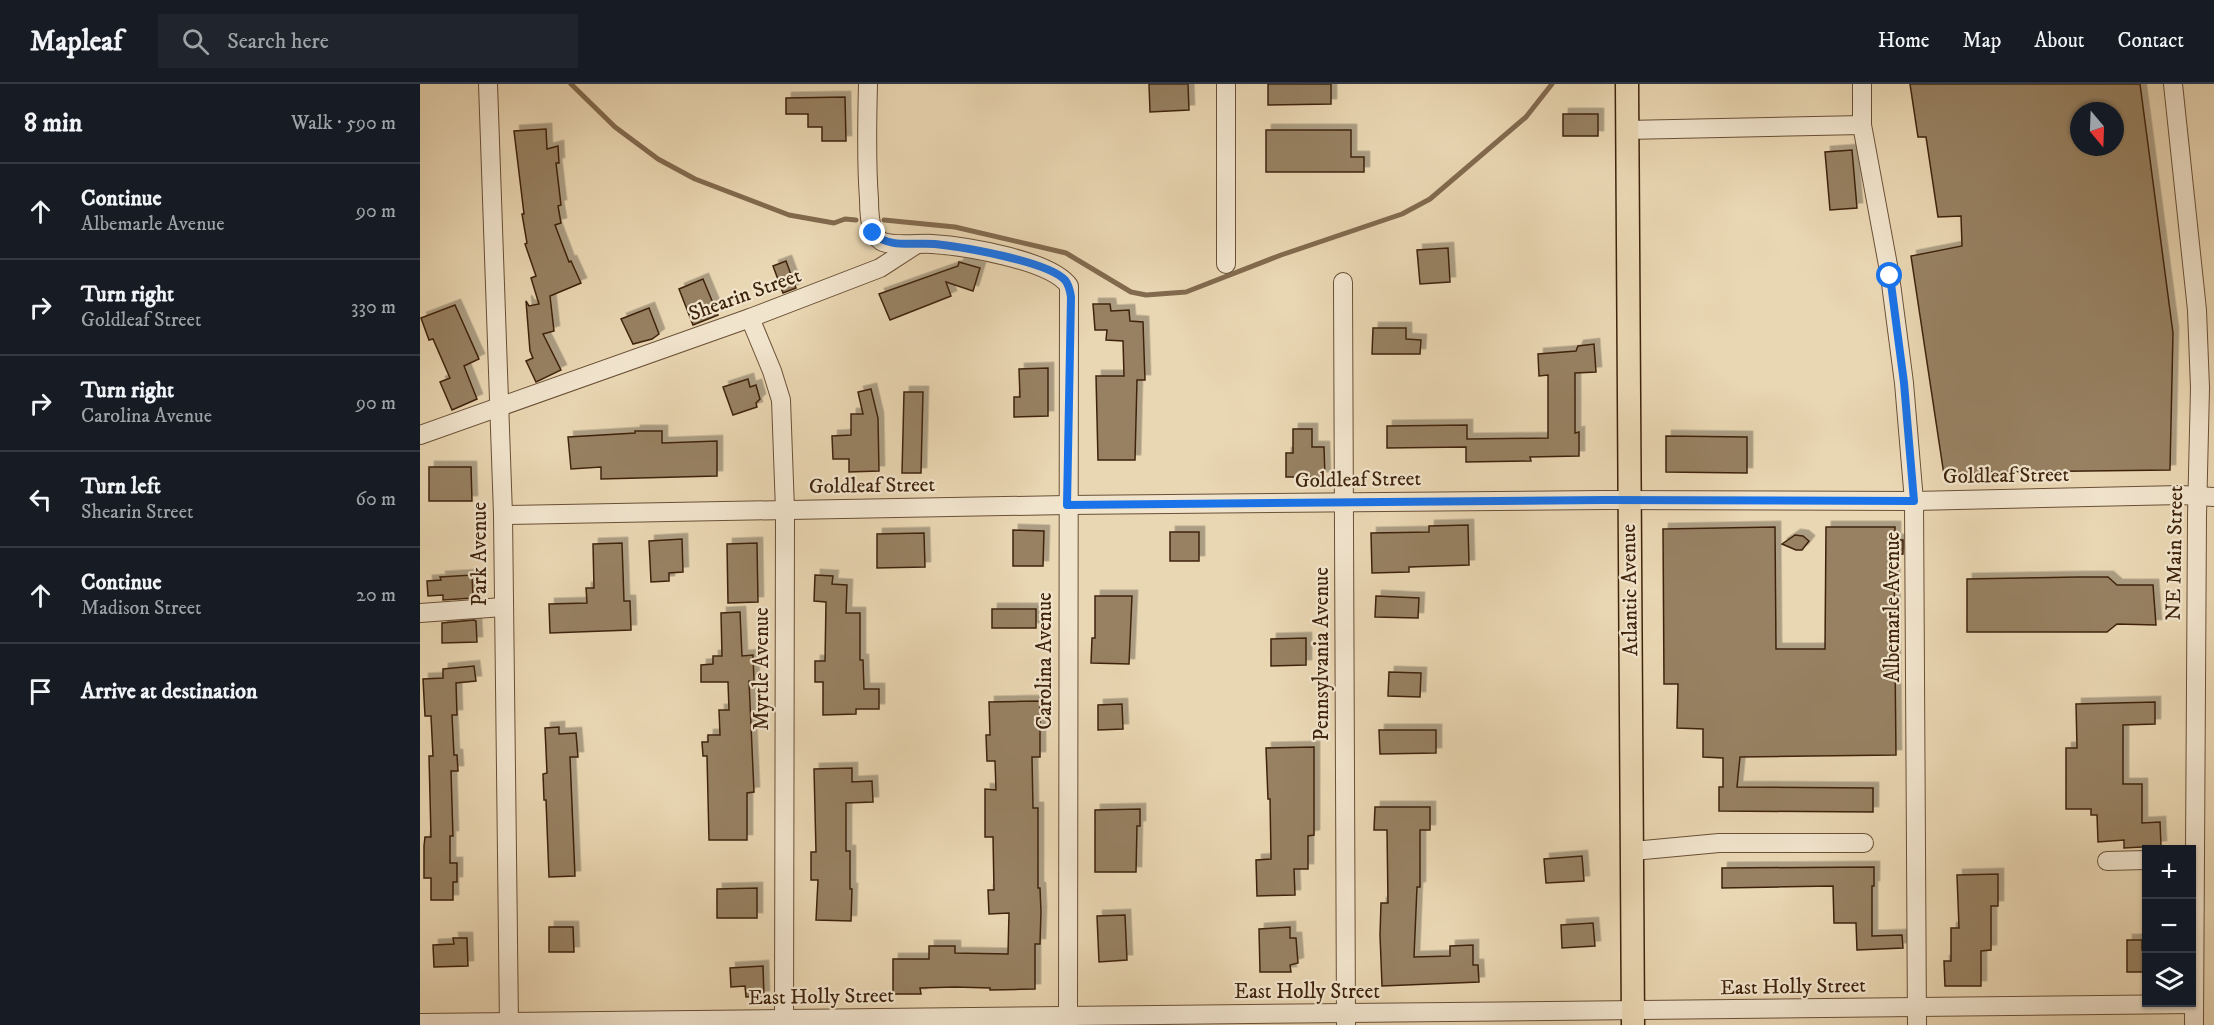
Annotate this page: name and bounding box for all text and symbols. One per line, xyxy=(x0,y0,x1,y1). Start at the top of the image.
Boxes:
search box xyxy=(158,14,578,68)
text: Mapleaf xyxy=(30,24,122,59)
icon: search xyxy=(179,25,212,58)
text: Search here xyxy=(227,28,329,55)
text: Home xyxy=(1878,28,1930,54)
text: Map xyxy=(1963,28,2001,54)
text: About xyxy=(2034,28,2085,54)
text: Contact xyxy=(2118,28,2184,54)
north arrow xyxy=(2070,102,2124,156)
text: 8 min xyxy=(24,107,82,140)
text: Walk · 590 m xyxy=(291,111,396,136)
text: Continue xyxy=(81,185,162,212)
icon: ahead xyxy=(24,195,57,228)
text: 90 m xyxy=(356,199,396,224)
text: Albemarle Avenue xyxy=(81,212,224,237)
route end xyxy=(859,219,885,245)
route start xyxy=(1876,262,1902,288)
street label: Shearin Street xyxy=(685,263,805,327)
text: Turn right xyxy=(81,281,174,308)
icon: right xyxy=(24,291,57,324)
text: 330 m xyxy=(351,295,396,320)
text: Goldleaf Street xyxy=(81,308,201,333)
text: Turn right xyxy=(81,377,174,404)
icon: right xyxy=(24,387,57,420)
text: 90 m xyxy=(356,391,396,416)
text: Carolina Avenue xyxy=(81,404,212,429)
street label: Goldleaf Street xyxy=(1943,462,2070,490)
street label: Goldleaf Street xyxy=(1295,466,1422,494)
street label: Goldleaf Street xyxy=(809,472,936,500)
text: Turn left xyxy=(81,473,161,500)
icon: left xyxy=(24,483,57,516)
street label: NE Main Street xyxy=(2161,485,2189,621)
text: 60 m xyxy=(356,487,396,512)
text: Shearin Street xyxy=(81,500,193,525)
street label: Park Avenue xyxy=(467,502,493,606)
street label: Atlantic Avenue xyxy=(1616,523,1644,656)
street label: Albemarle Avenue xyxy=(1880,531,1906,682)
street label: Pennsylvania Avenue xyxy=(1309,567,1335,741)
text: Continue xyxy=(81,569,162,596)
icon: ahead xyxy=(24,579,57,612)
text: 20 m xyxy=(356,583,396,608)
street label: Carolina Avenue xyxy=(1032,592,1058,730)
text: Madison Street xyxy=(81,596,201,621)
street label: Myrtle Avenue xyxy=(749,607,775,731)
icon: arrive xyxy=(24,675,57,708)
text: Arrive at destination xyxy=(81,678,258,705)
map controls xyxy=(2142,845,2196,1007)
button: + xyxy=(2142,845,2196,899)
button: − xyxy=(2142,899,2196,953)
button: layers xyxy=(2142,953,2196,1007)
street label: East Holly Street xyxy=(1720,973,1866,1001)
street label: East Holly Street xyxy=(1234,979,1380,1005)
street label: East Holly Street xyxy=(748,983,894,1011)

